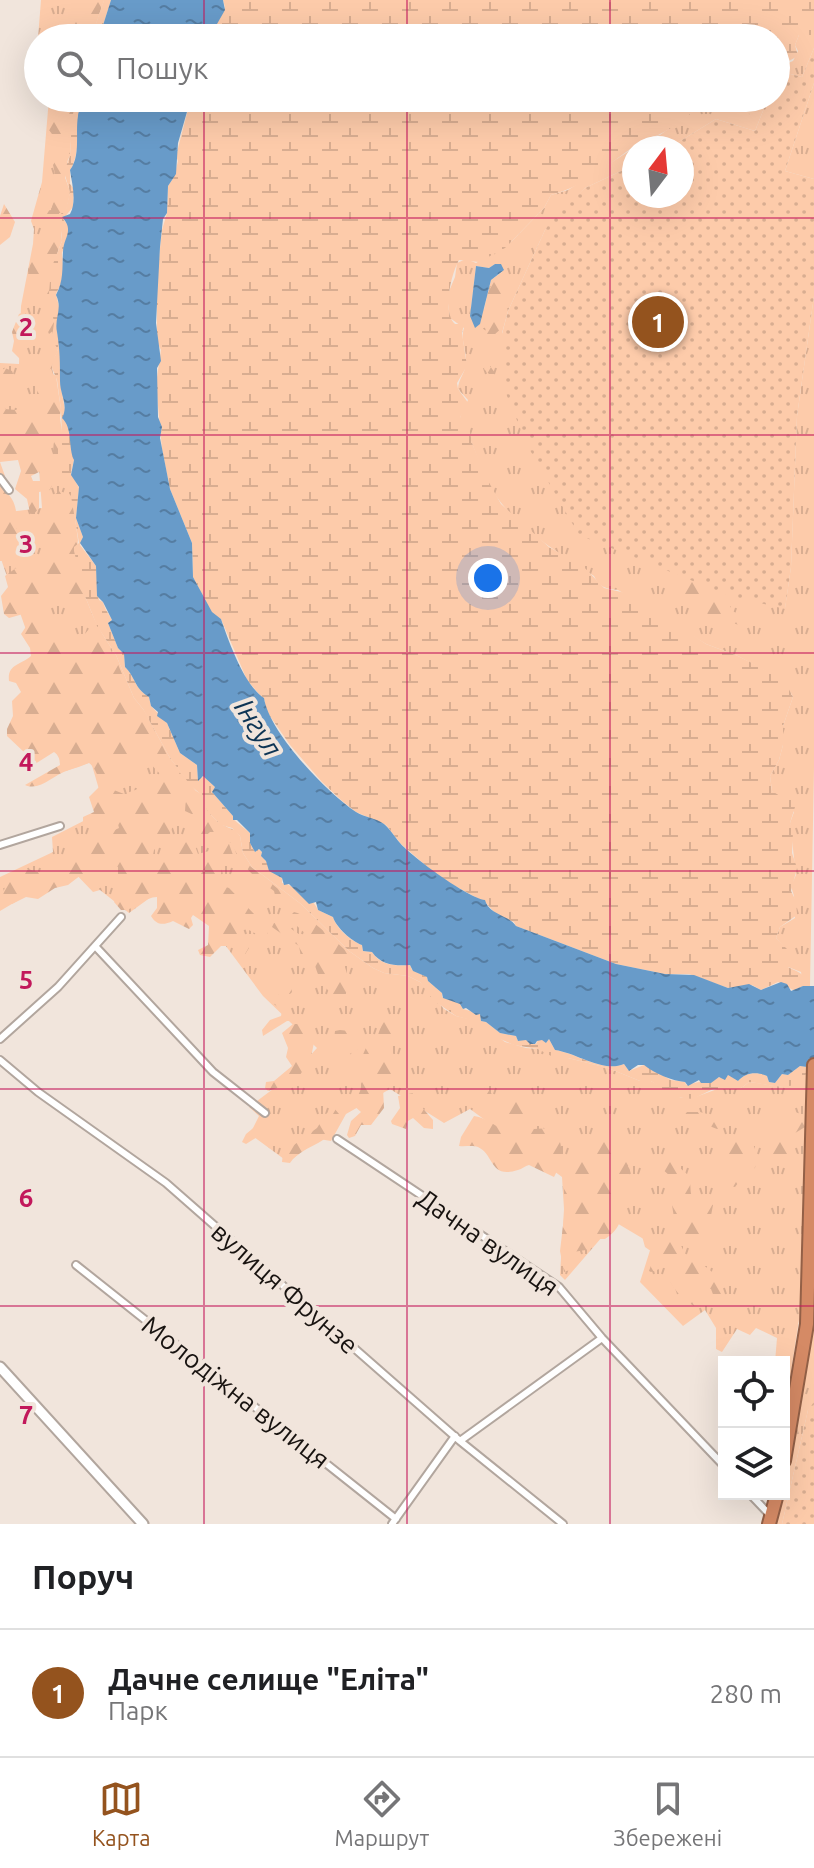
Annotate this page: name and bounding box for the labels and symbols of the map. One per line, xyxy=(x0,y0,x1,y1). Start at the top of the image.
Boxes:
north arrow xyxy=(622,136,694,208)
pin: 1 xyxy=(632,292,684,352)
text: 2 xyxy=(19,312,33,341)
text: 3 xyxy=(19,529,33,558)
your location xyxy=(468,558,508,598)
water label: Інгул xyxy=(229,693,289,761)
text: 4 xyxy=(19,747,33,776)
text: 5 xyxy=(19,965,33,994)
text: 6 xyxy=(19,1183,33,1212)
street label: Дачна вулиця xyxy=(412,1183,564,1301)
street label: вулиця Фрунзе xyxy=(206,1217,364,1359)
street label: Молодіжна вулиця xyxy=(137,1310,335,1474)
text: 7 xyxy=(19,1400,33,1429)

